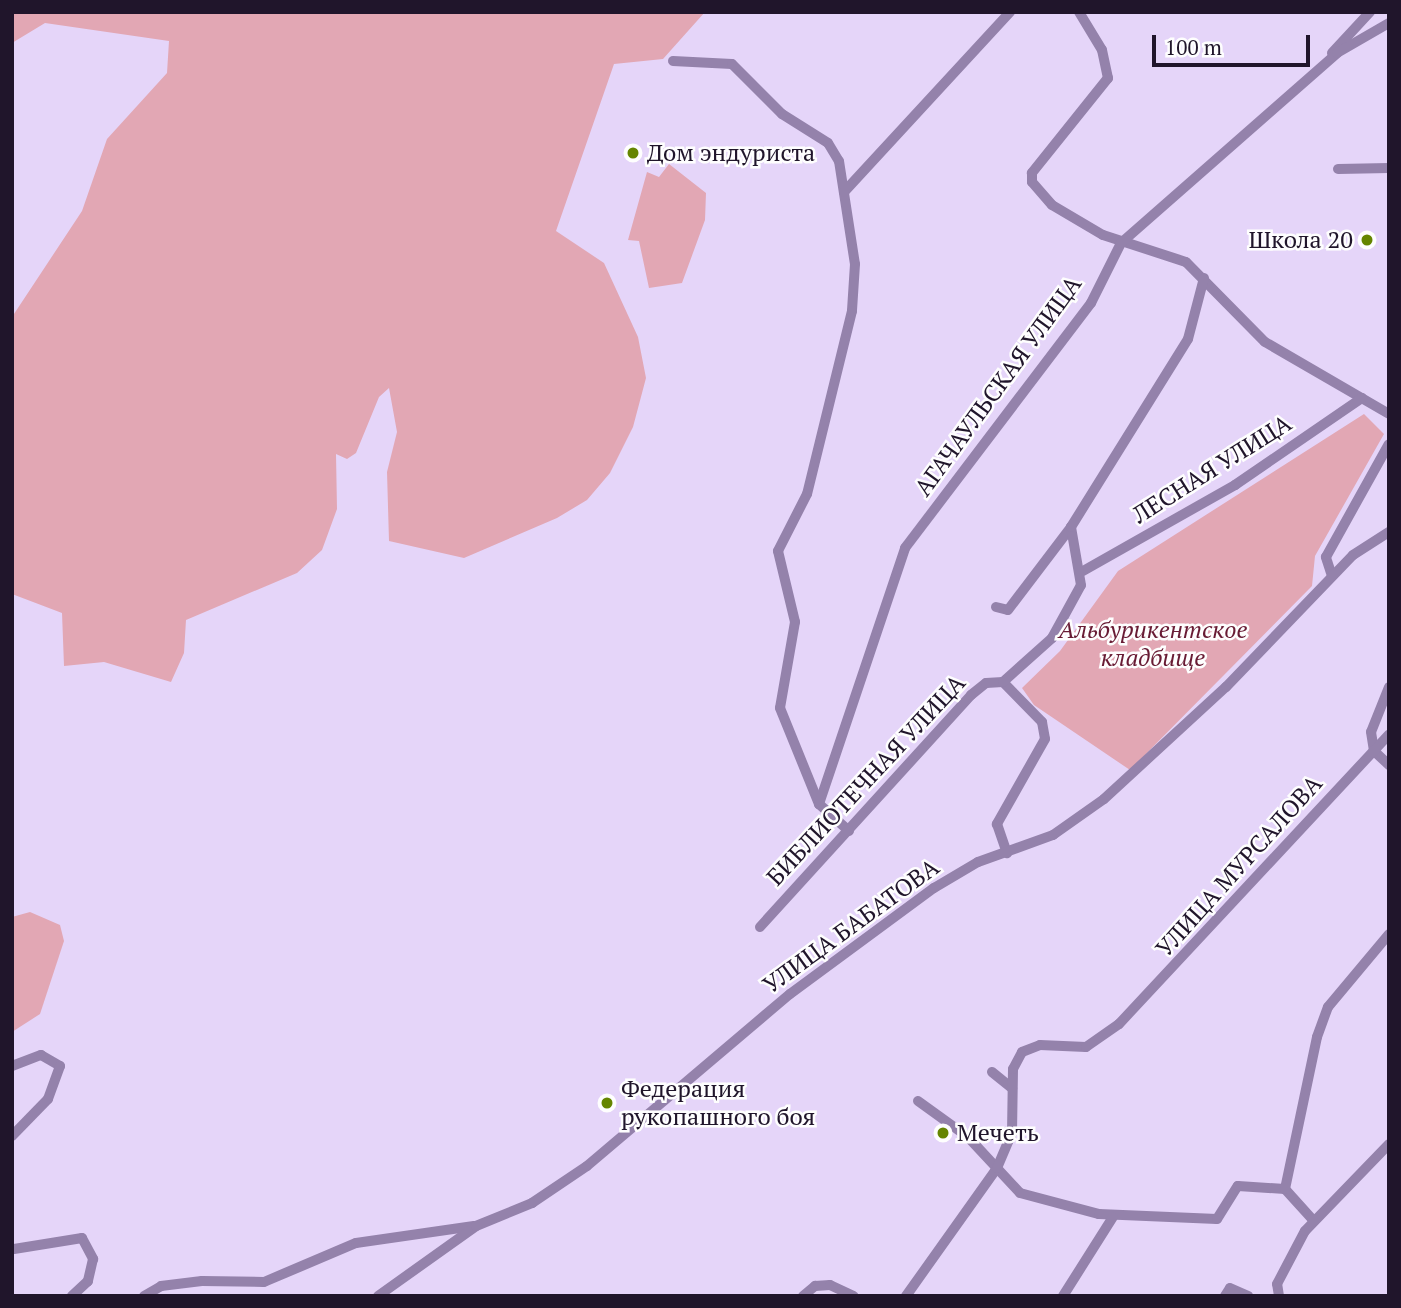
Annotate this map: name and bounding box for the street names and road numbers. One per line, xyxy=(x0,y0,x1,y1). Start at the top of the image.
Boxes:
street label: АГАЧАУЛЬСКАЯ УЛИЦА xyxy=(908,270,1088,502)
street label: ЛЕСНАЯ УЛИЦА xyxy=(1127,408,1297,530)
street label: БИБЛИОТЕЧНАЯ УЛИЦА xyxy=(760,668,972,892)
street label: УЛИЦА МУРСАЛОВА xyxy=(1150,769,1328,963)
street label: УЛИЦА БАБАТОВА xyxy=(757,852,945,1000)

